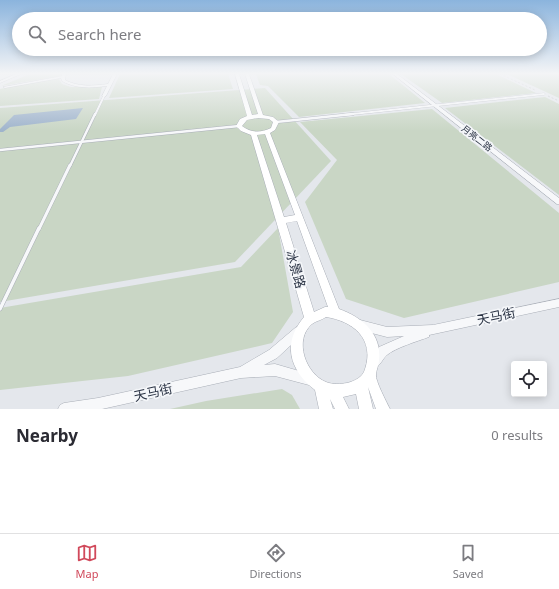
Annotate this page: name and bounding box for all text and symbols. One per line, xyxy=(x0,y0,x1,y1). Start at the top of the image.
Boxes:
search box xyxy=(12,12,547,56)
icon: search xyxy=(26,23,48,45)
text: Search here xyxy=(58,24,141,44)
street label: 月亮二路 xyxy=(459,122,495,154)
street label: 冰景路 xyxy=(282,248,310,290)
street label: 天马街 xyxy=(475,303,517,329)
map controls xyxy=(511,361,547,397)
button: locate xyxy=(511,361,547,397)
street label: 天马街 xyxy=(132,379,174,405)
text: Nearby xyxy=(16,424,78,447)
text: 0 results xyxy=(491,426,543,444)
tab: Map xyxy=(76,542,98,581)
tab: Directions xyxy=(249,542,302,581)
tab: Saved xyxy=(453,542,483,581)

